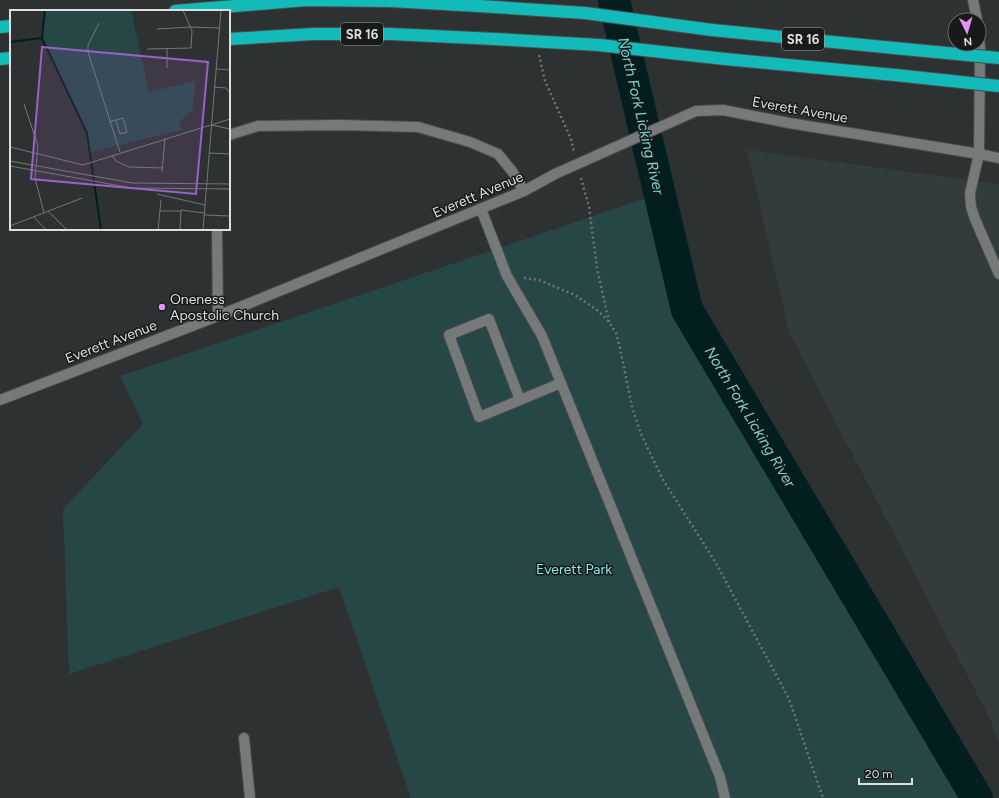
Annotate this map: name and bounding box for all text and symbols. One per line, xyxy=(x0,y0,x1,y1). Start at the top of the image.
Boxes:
inset map xyxy=(10,10,230,230)
north arrow xyxy=(947,12,987,52)
road number: SR 16 xyxy=(341,23,383,45)
road number: SR 16 xyxy=(782,28,824,50)
text: N xyxy=(963,35,973,48)
water label: North Fork Licking River xyxy=(614,36,668,197)
street label: Everett Avenue xyxy=(751,93,849,127)
street label: Everett Avenue xyxy=(430,168,526,222)
place label: Oneness Apostolic Church xyxy=(170,291,279,324)
marker: Oneness Apostolic Church xyxy=(157,302,167,312)
street label: Everett Avenue xyxy=(63,317,160,367)
water label: North Fork Licking River xyxy=(701,343,800,491)
park label: Everett Park xyxy=(536,561,612,578)
scale bar xyxy=(859,760,912,786)
text: 20 m xyxy=(865,767,893,781)

